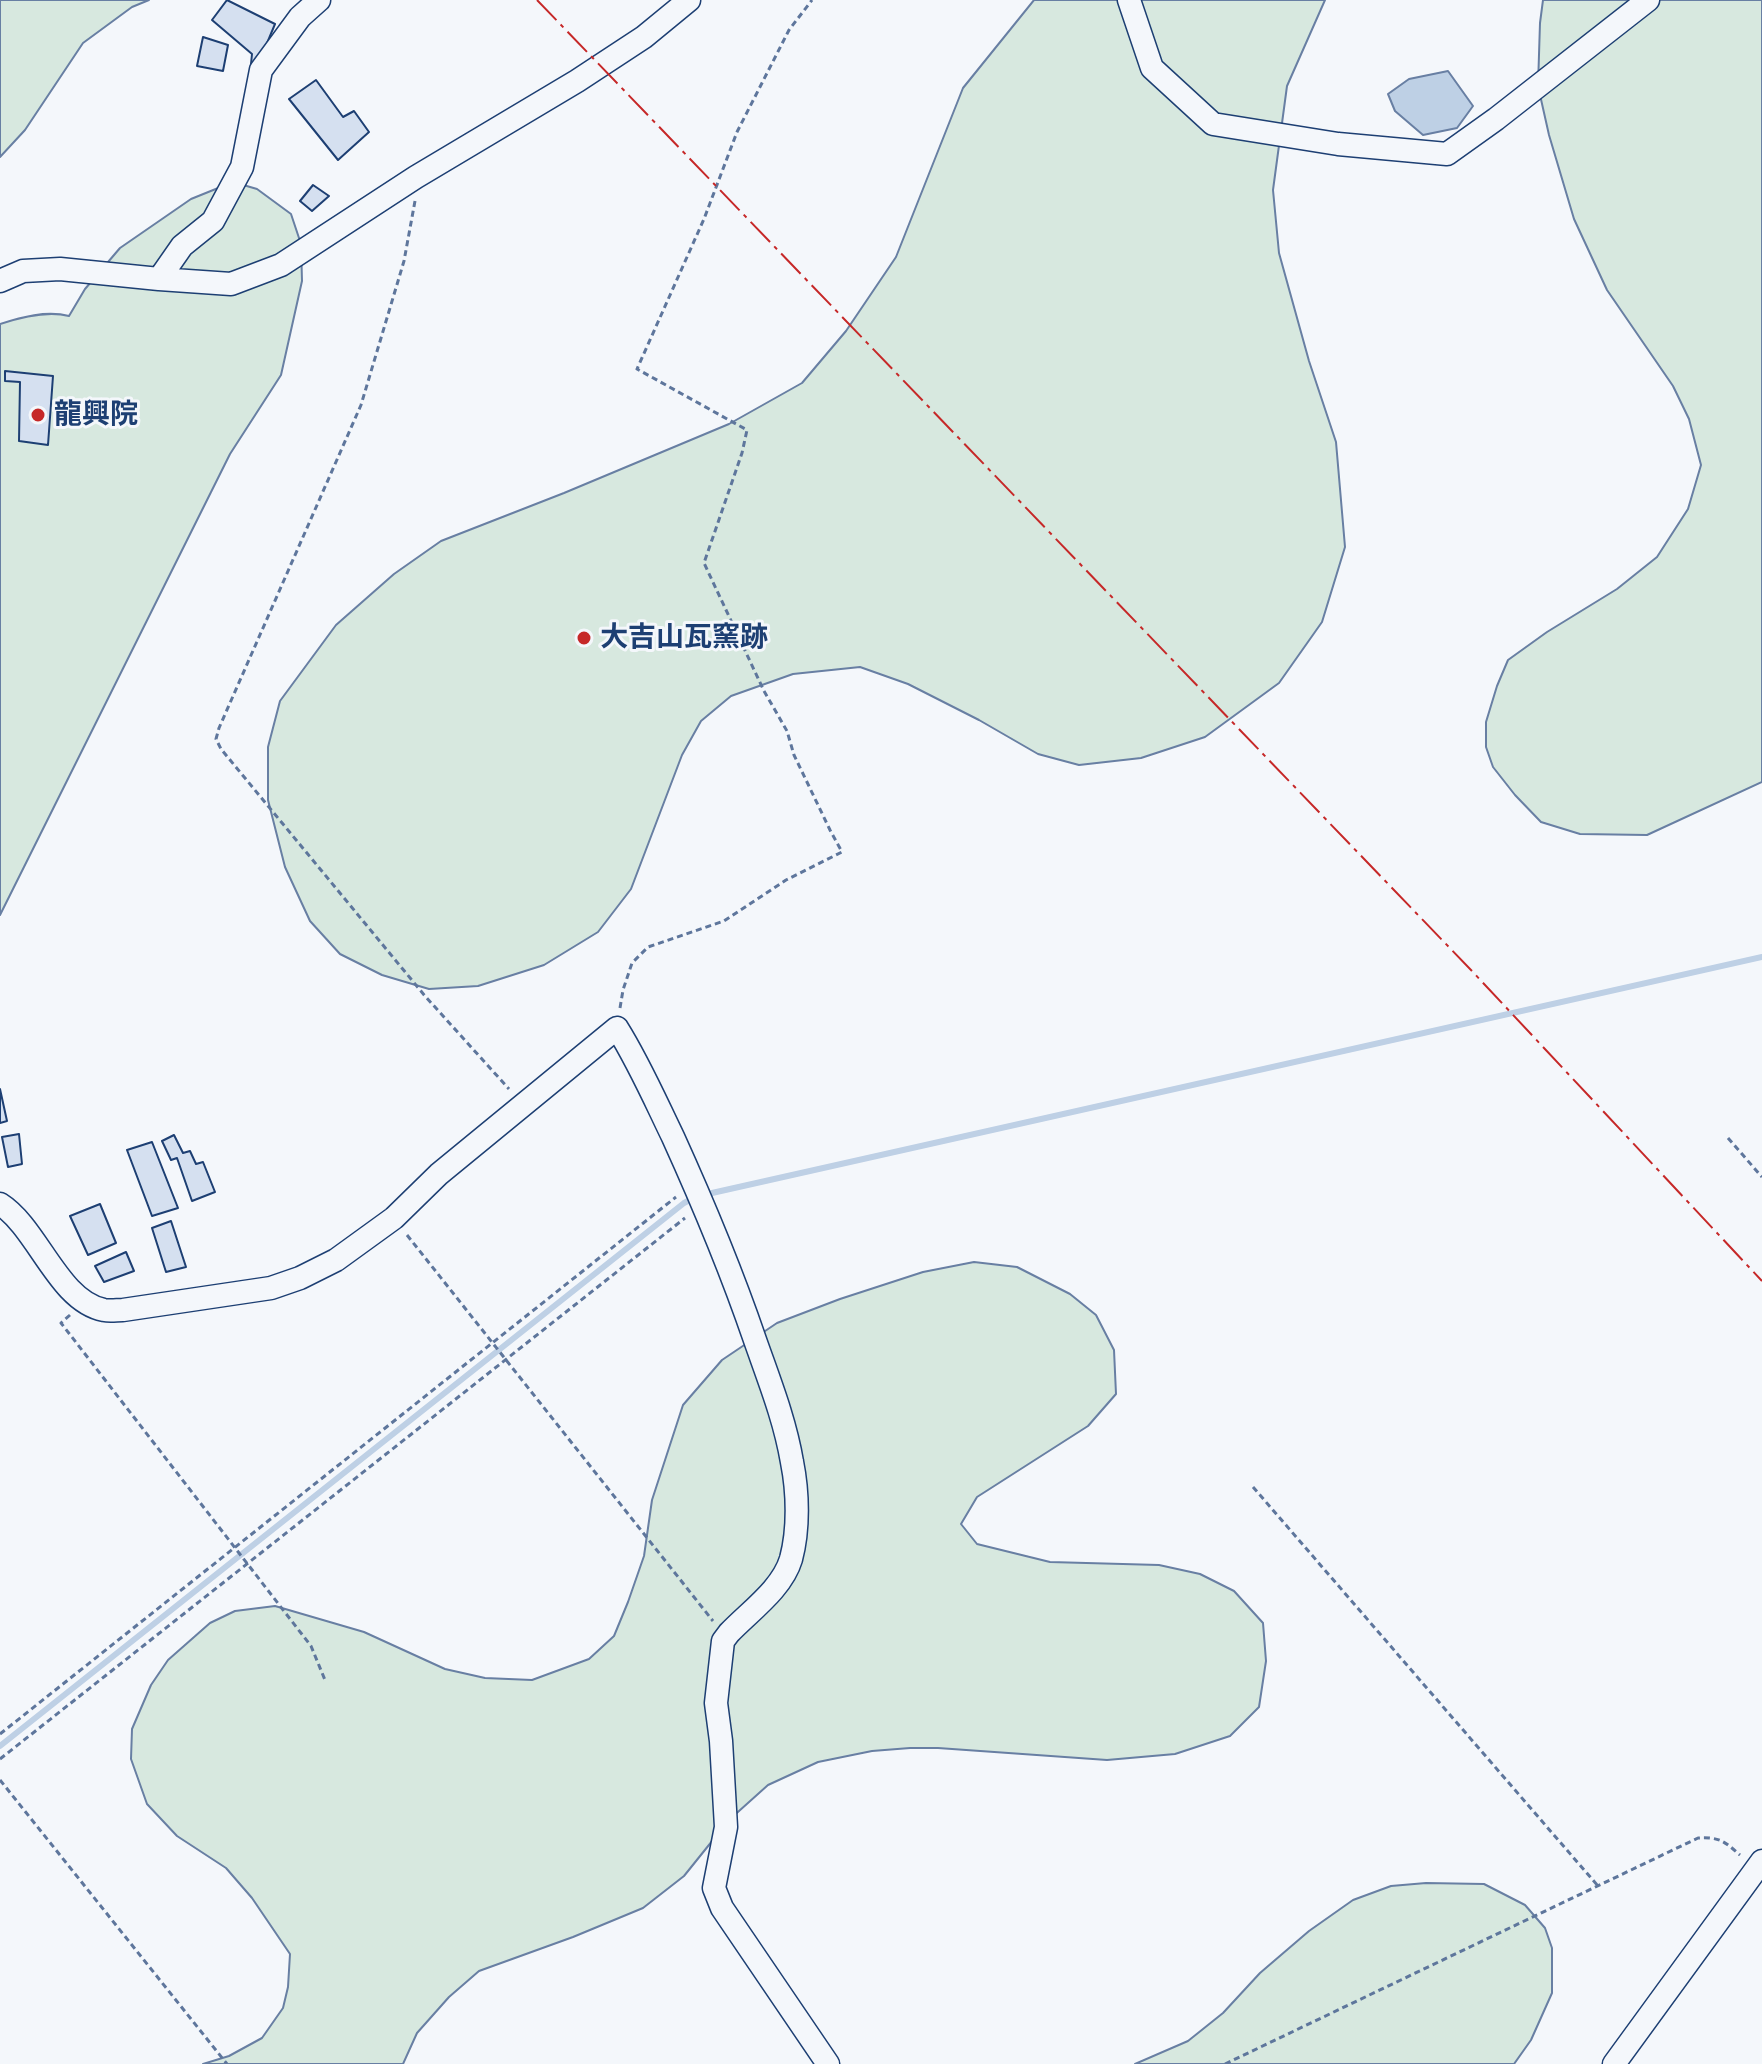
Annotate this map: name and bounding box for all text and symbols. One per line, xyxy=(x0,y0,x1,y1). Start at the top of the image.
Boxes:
place label: 龍興院 xyxy=(54,398,138,432)
marker: 龍興院 xyxy=(29,406,47,424)
place label: 大吉山瓦窯跡 xyxy=(600,621,768,655)
marker: 大吉山瓦窯跡 xyxy=(575,629,593,647)

